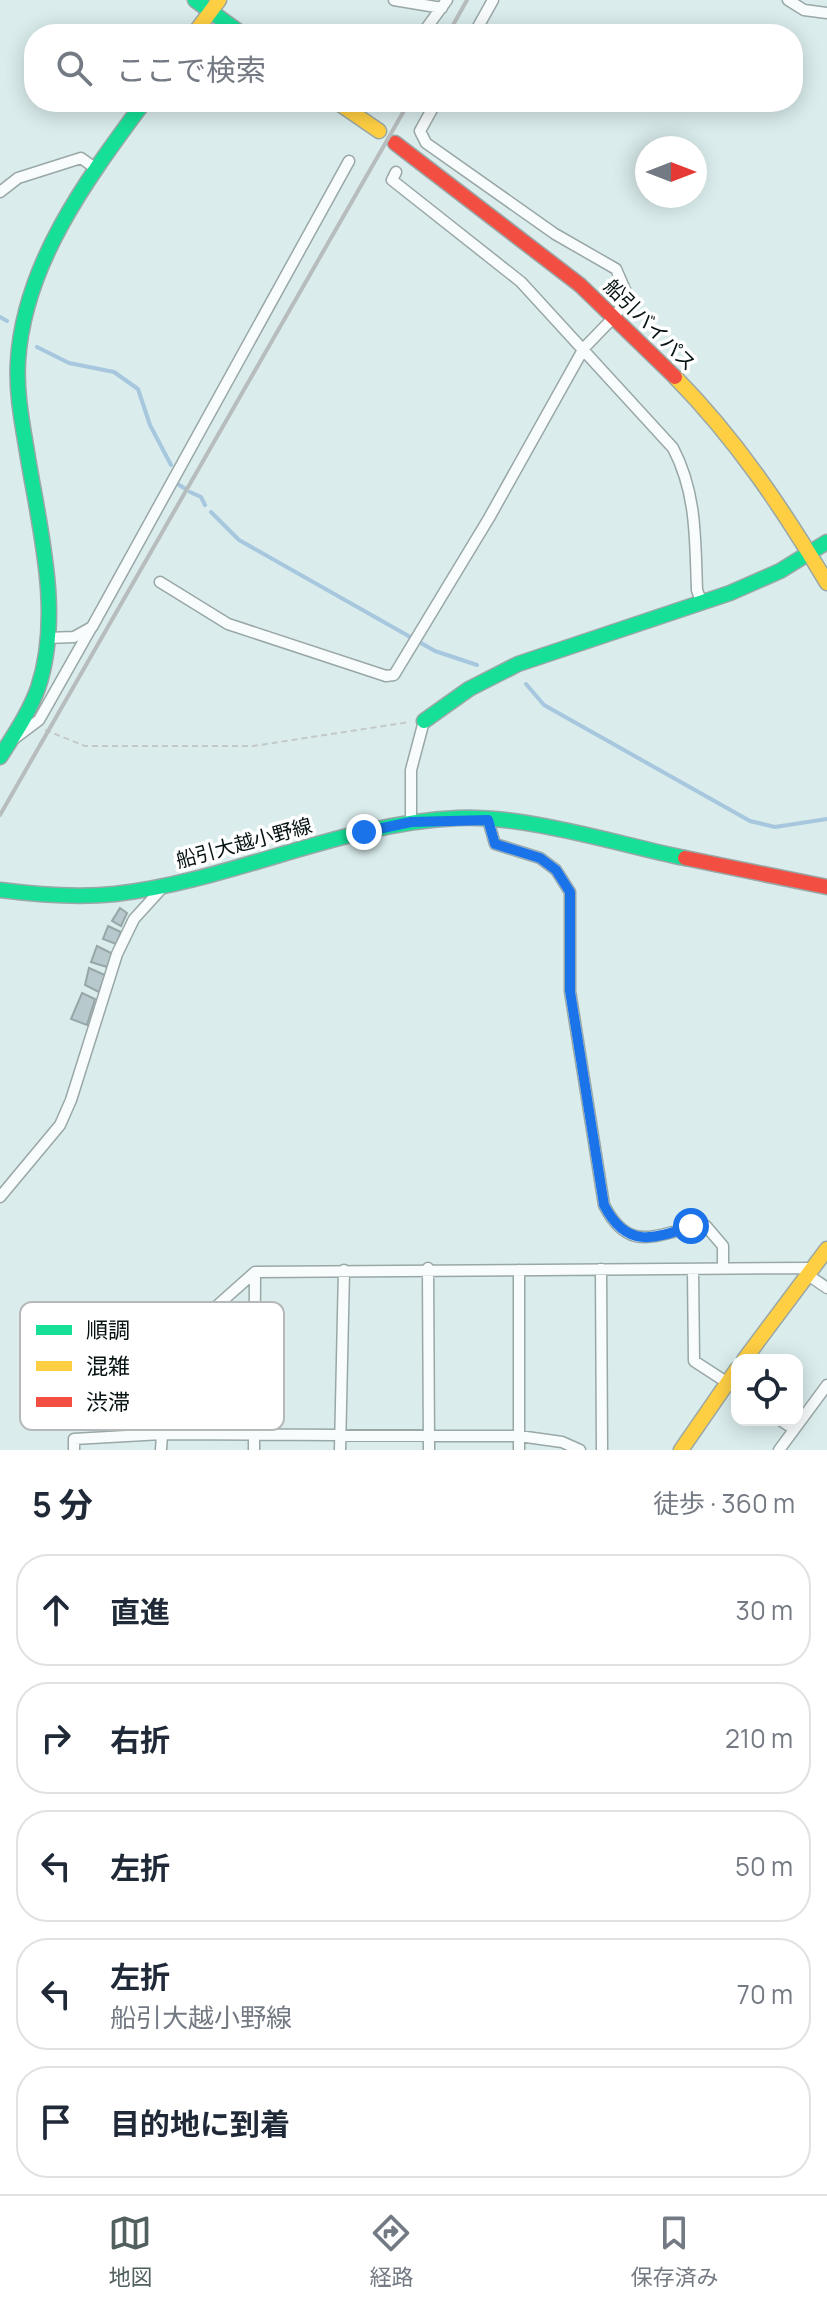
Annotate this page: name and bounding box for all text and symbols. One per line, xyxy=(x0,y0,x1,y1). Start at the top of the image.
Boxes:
search box xyxy=(24,24,803,112)
icon: search xyxy=(52,46,96,90)
text: ここで検索 xyxy=(116,49,266,90)
north arrow xyxy=(635,136,707,208)
street label: 船引バイパス xyxy=(599,273,702,376)
street label: 船引大越小野線 xyxy=(173,811,315,874)
route end xyxy=(346,814,382,850)
route start xyxy=(673,1208,709,1244)
legend xyxy=(20,1302,284,1430)
text: 順調 xyxy=(86,1315,130,1345)
text: 混雑 xyxy=(86,1351,130,1381)
map controls xyxy=(731,1354,803,1426)
button: locate xyxy=(731,1354,803,1426)
text: 渋滞 xyxy=(86,1387,130,1417)
text: 5 分 xyxy=(32,1481,93,1527)
text: 徒歩 · 360 m xyxy=(653,1485,795,1521)
icon: ahead xyxy=(34,1588,78,1632)
text: 直進 xyxy=(110,1591,170,1632)
text: 30 m xyxy=(736,1592,793,1628)
icon: right xyxy=(34,1716,78,1760)
text: 右折 xyxy=(110,1719,170,1760)
text: 210 m xyxy=(725,1720,793,1756)
icon: left xyxy=(34,1844,78,1888)
text: 左折 xyxy=(110,1847,170,1888)
text: 50 m xyxy=(735,1848,793,1884)
text: 左折 xyxy=(110,1956,170,1997)
icon: left xyxy=(34,1972,78,2016)
text: 70 m xyxy=(737,1976,793,2012)
text: 船引大越小野線 xyxy=(110,1999,292,2035)
icon: arrive xyxy=(34,2100,78,2144)
text: 目的地に到着 xyxy=(110,2103,290,2144)
tab: 地図 xyxy=(108,2211,153,2292)
tab: 経路 xyxy=(369,2211,414,2292)
tab: 保存済み xyxy=(630,2211,719,2292)

